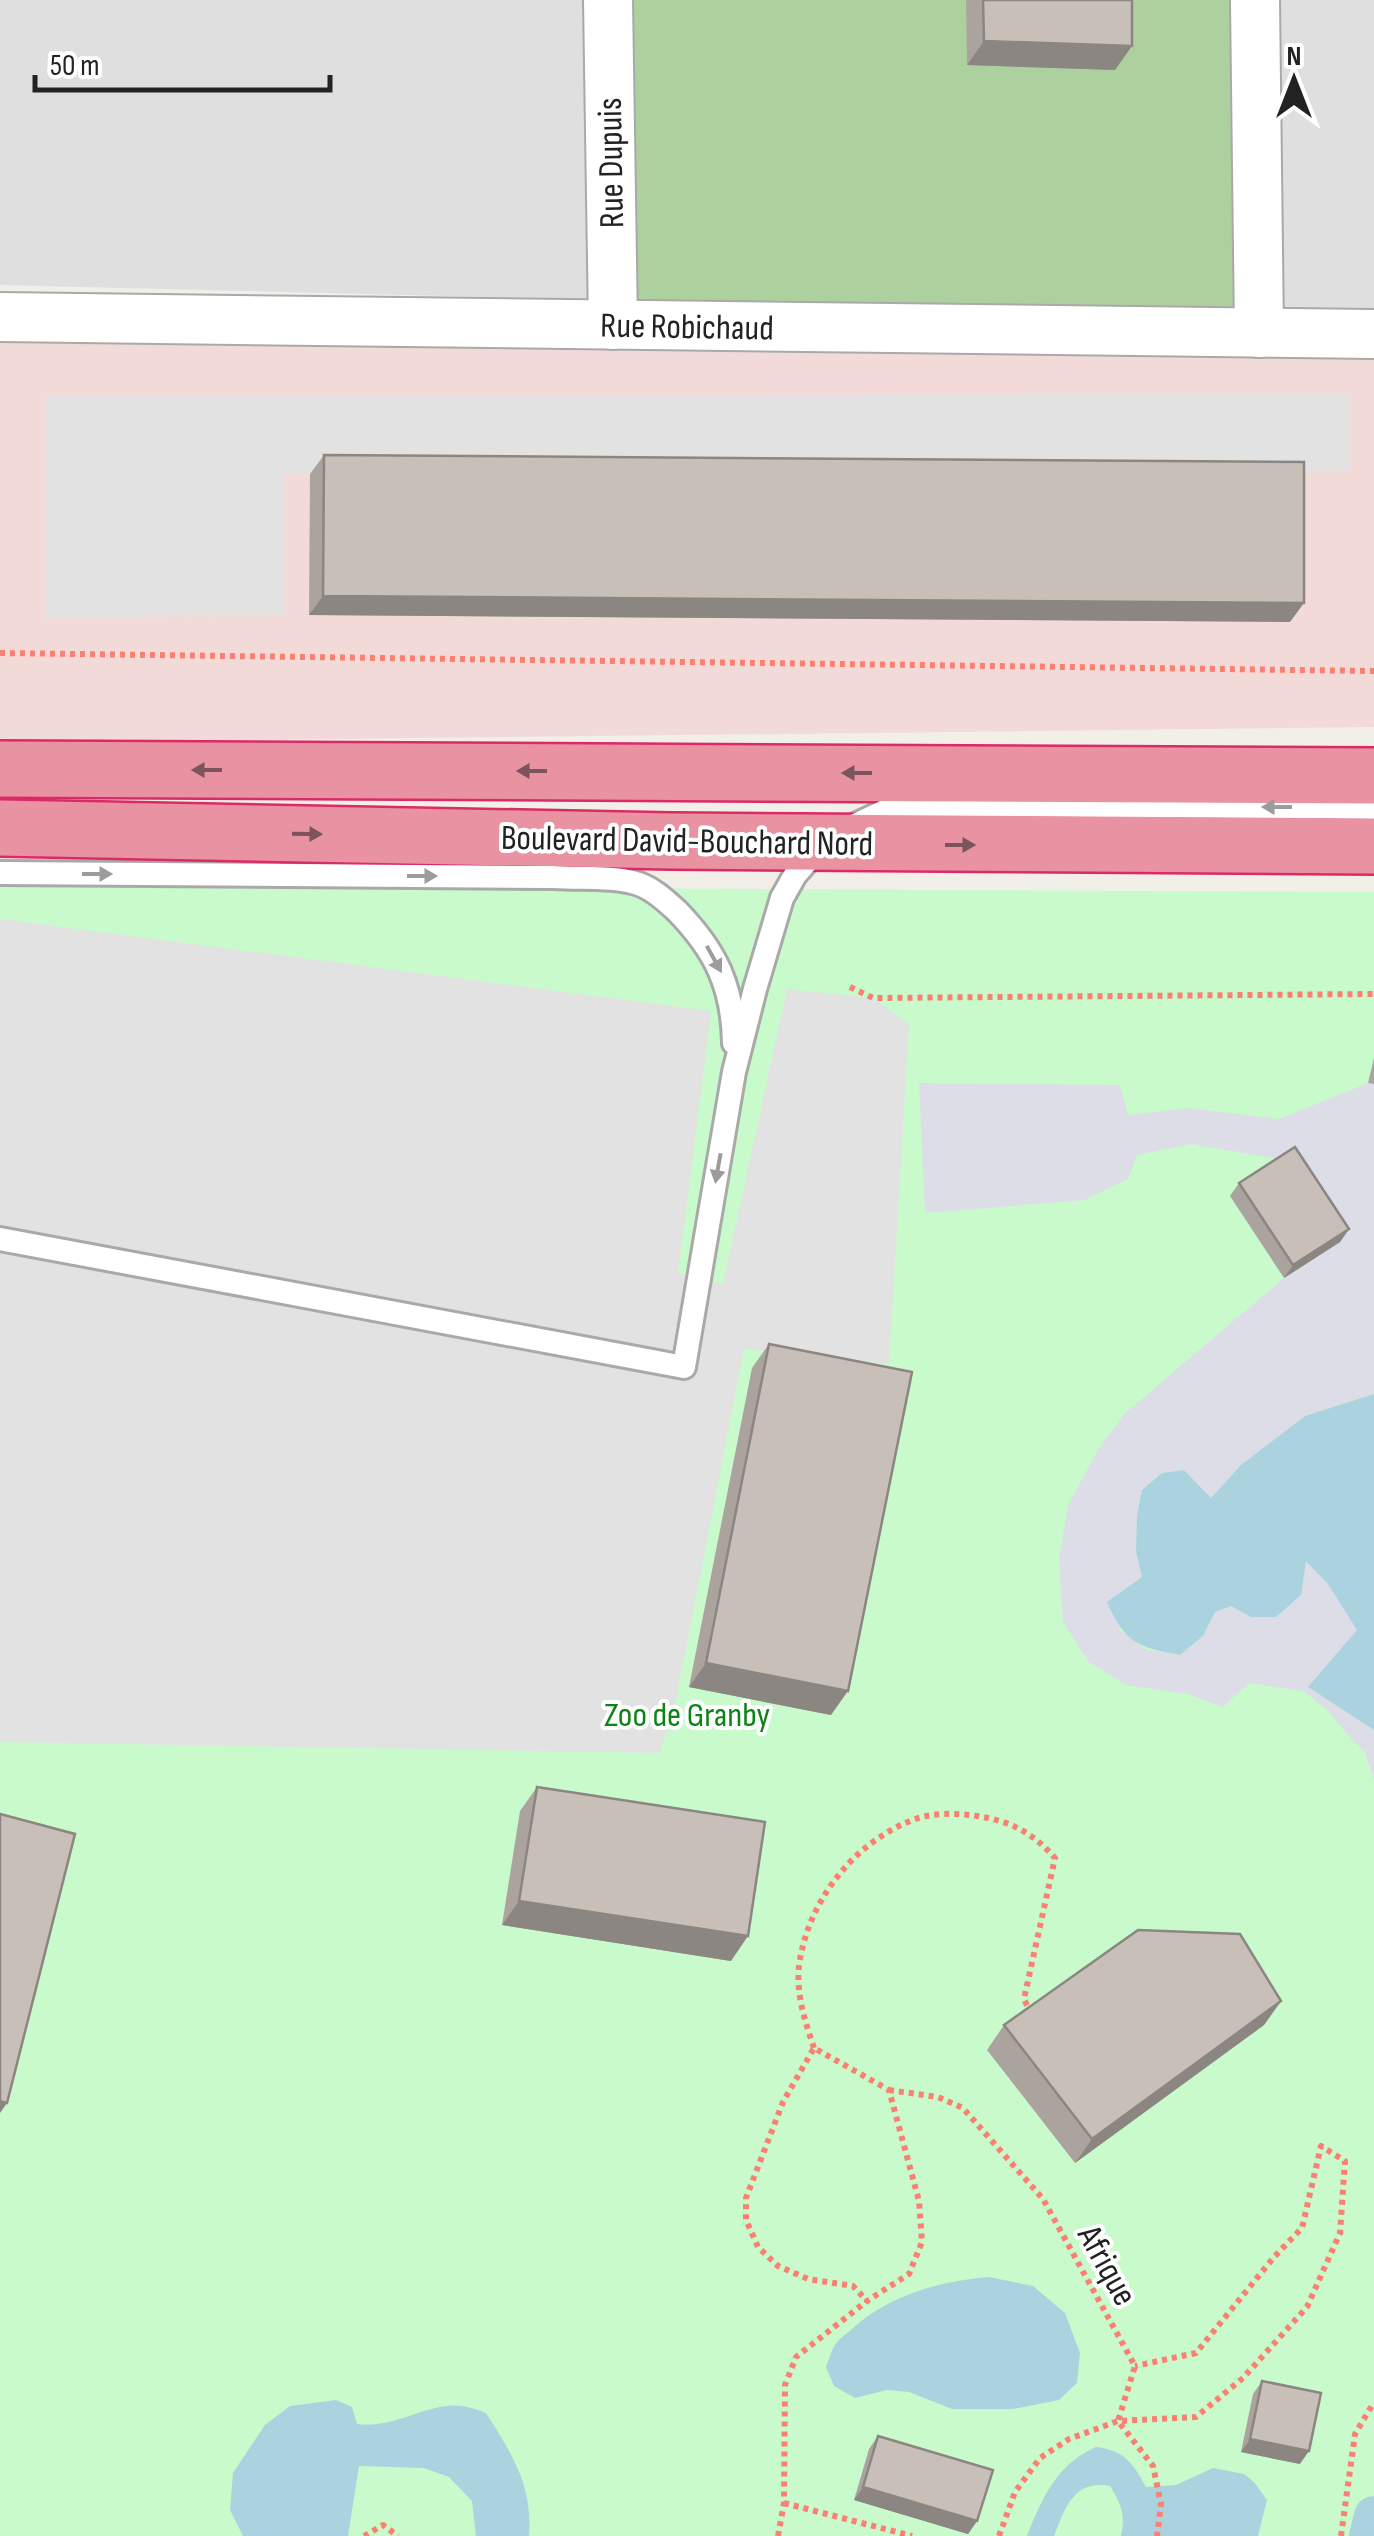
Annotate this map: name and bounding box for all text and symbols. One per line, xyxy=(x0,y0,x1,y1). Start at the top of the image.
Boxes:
scale bar xyxy=(35,30,330,92)
north arrow xyxy=(1244,30,1344,130)
text: N xyxy=(1287,40,1301,73)
text: 50 m xyxy=(50,48,99,84)
street label: Rue Dupuis xyxy=(589,97,634,229)
street label: Rue Robichaud xyxy=(600,304,774,351)
one-way arrow xyxy=(190,762,222,778)
one-way arrow xyxy=(515,763,547,779)
one-way arrow xyxy=(840,765,872,781)
one-way arrow xyxy=(1260,799,1292,815)
street label: Boulevard David-Bouchard Nord xyxy=(501,817,873,866)
one-way arrow xyxy=(292,826,324,842)
one-way arrow xyxy=(944,837,976,853)
one-way arrow xyxy=(82,866,114,882)
one-way arrow xyxy=(407,868,439,884)
one-way arrow xyxy=(704,945,722,973)
one-way arrow xyxy=(710,1152,725,1184)
park label: Zoo de Granby xyxy=(604,1694,770,1737)
street label: Afrique xyxy=(1067,2217,1146,2313)

